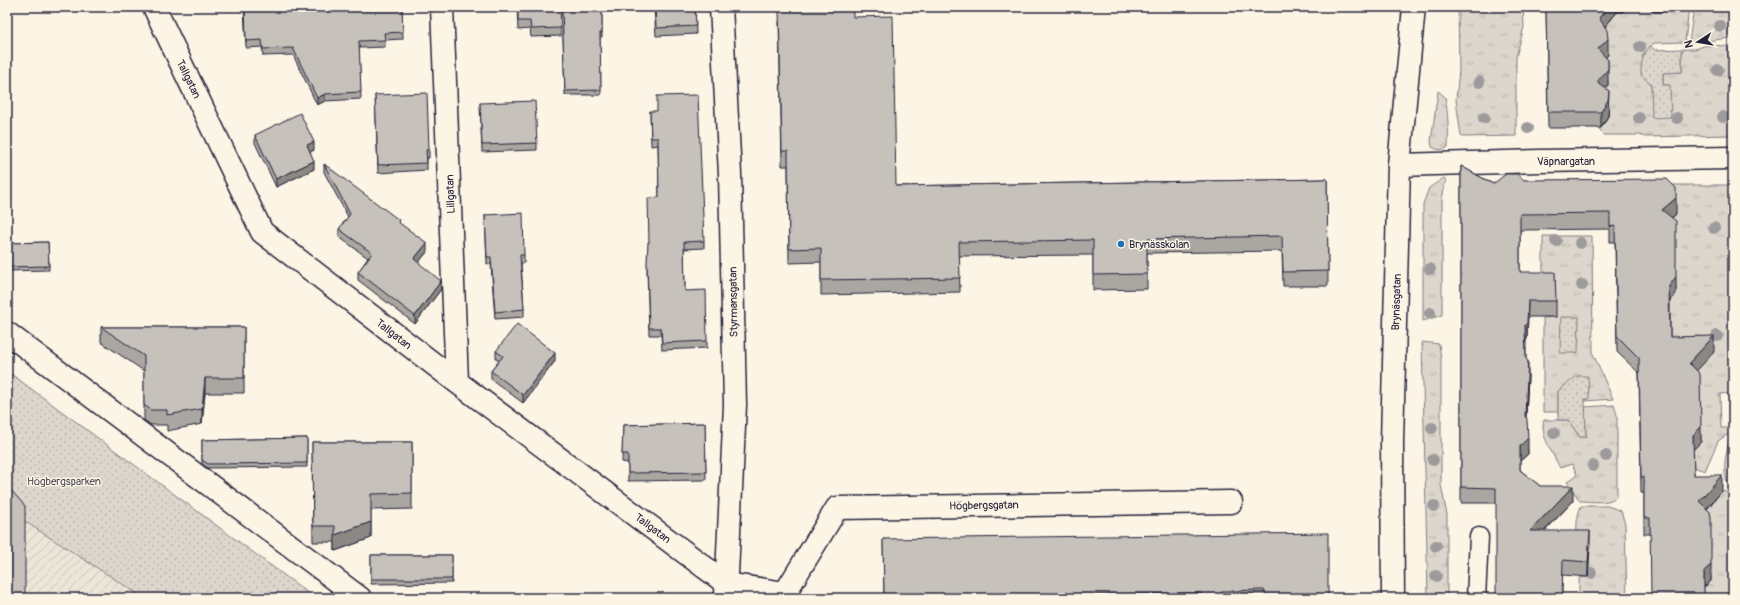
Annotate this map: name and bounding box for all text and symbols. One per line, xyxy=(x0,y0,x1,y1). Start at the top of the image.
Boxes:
north arrow xyxy=(1678,22,1718,62)
text: N xyxy=(1681,38,1696,49)
street label: Tallgatan xyxy=(174,58,204,101)
street label: Väpnargatan xyxy=(1537,155,1595,168)
street label: Lillgatan xyxy=(443,174,458,214)
place label: Brynässkolan xyxy=(1129,238,1189,251)
marker: Brynässkolan xyxy=(1116,239,1126,249)
street label: Styrmansgatan xyxy=(726,267,741,337)
street label: Brynäsgatan xyxy=(1389,273,1404,331)
street label: Tallgatan xyxy=(373,316,414,352)
park label: Högbergsparken xyxy=(27,475,101,488)
street label: Högbergsgatan xyxy=(949,498,1019,513)
street label: Tallgatan xyxy=(632,511,673,546)

